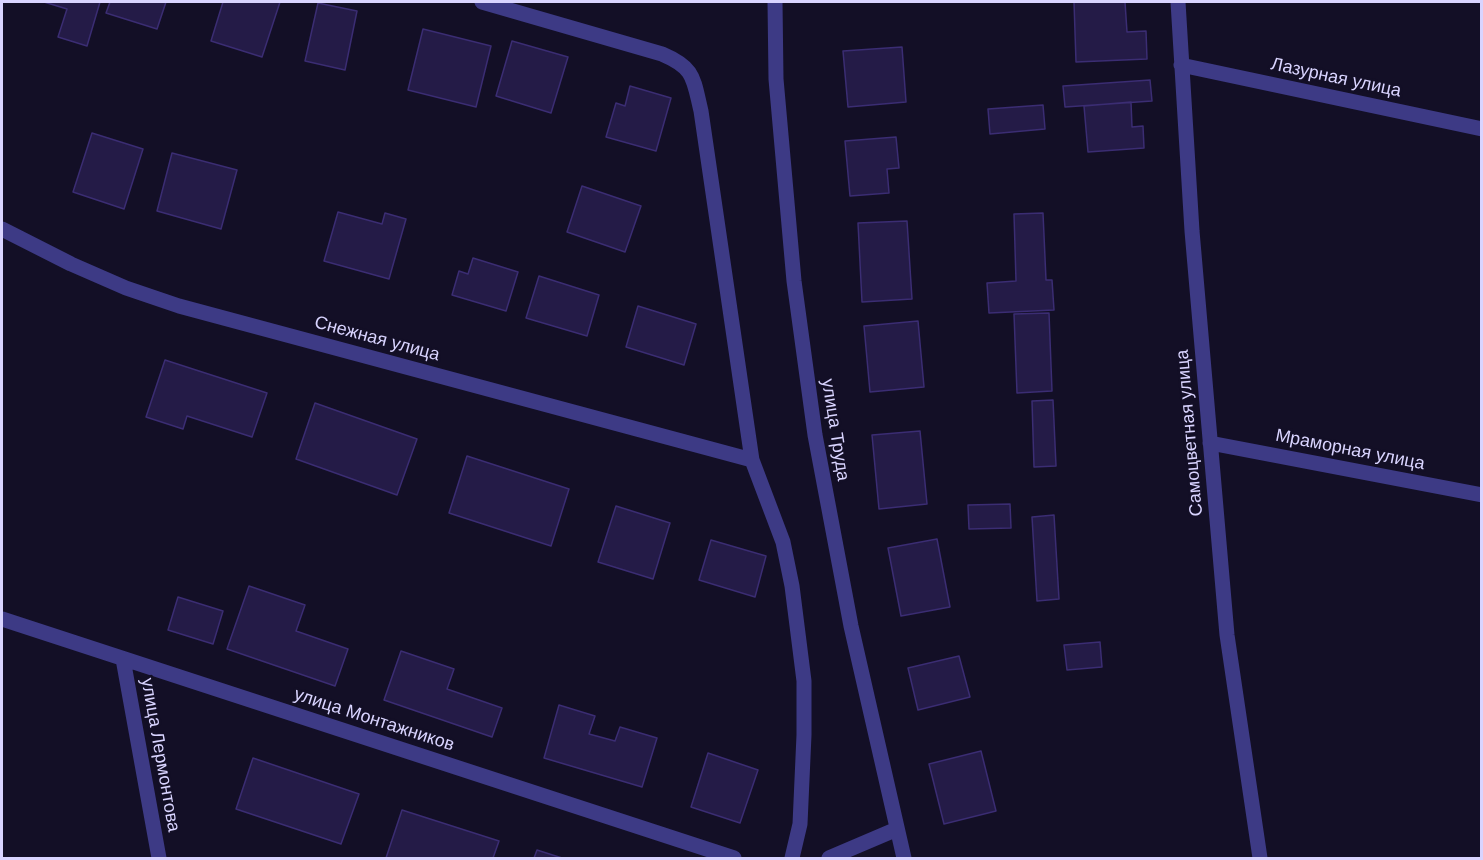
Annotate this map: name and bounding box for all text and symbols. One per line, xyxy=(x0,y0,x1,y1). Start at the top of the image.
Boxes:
street label: Лазурная улица xyxy=(1269,54,1403,102)
street label: Снежная улица xyxy=(312,312,442,366)
street label: Самоцветная улица xyxy=(1172,349,1208,517)
street label: улица Труда xyxy=(816,377,854,483)
street label: Мраморная улица xyxy=(1274,425,1426,475)
street label: улица Лермонтова xyxy=(136,676,184,834)
street label: улица Монтажников xyxy=(291,684,457,756)

